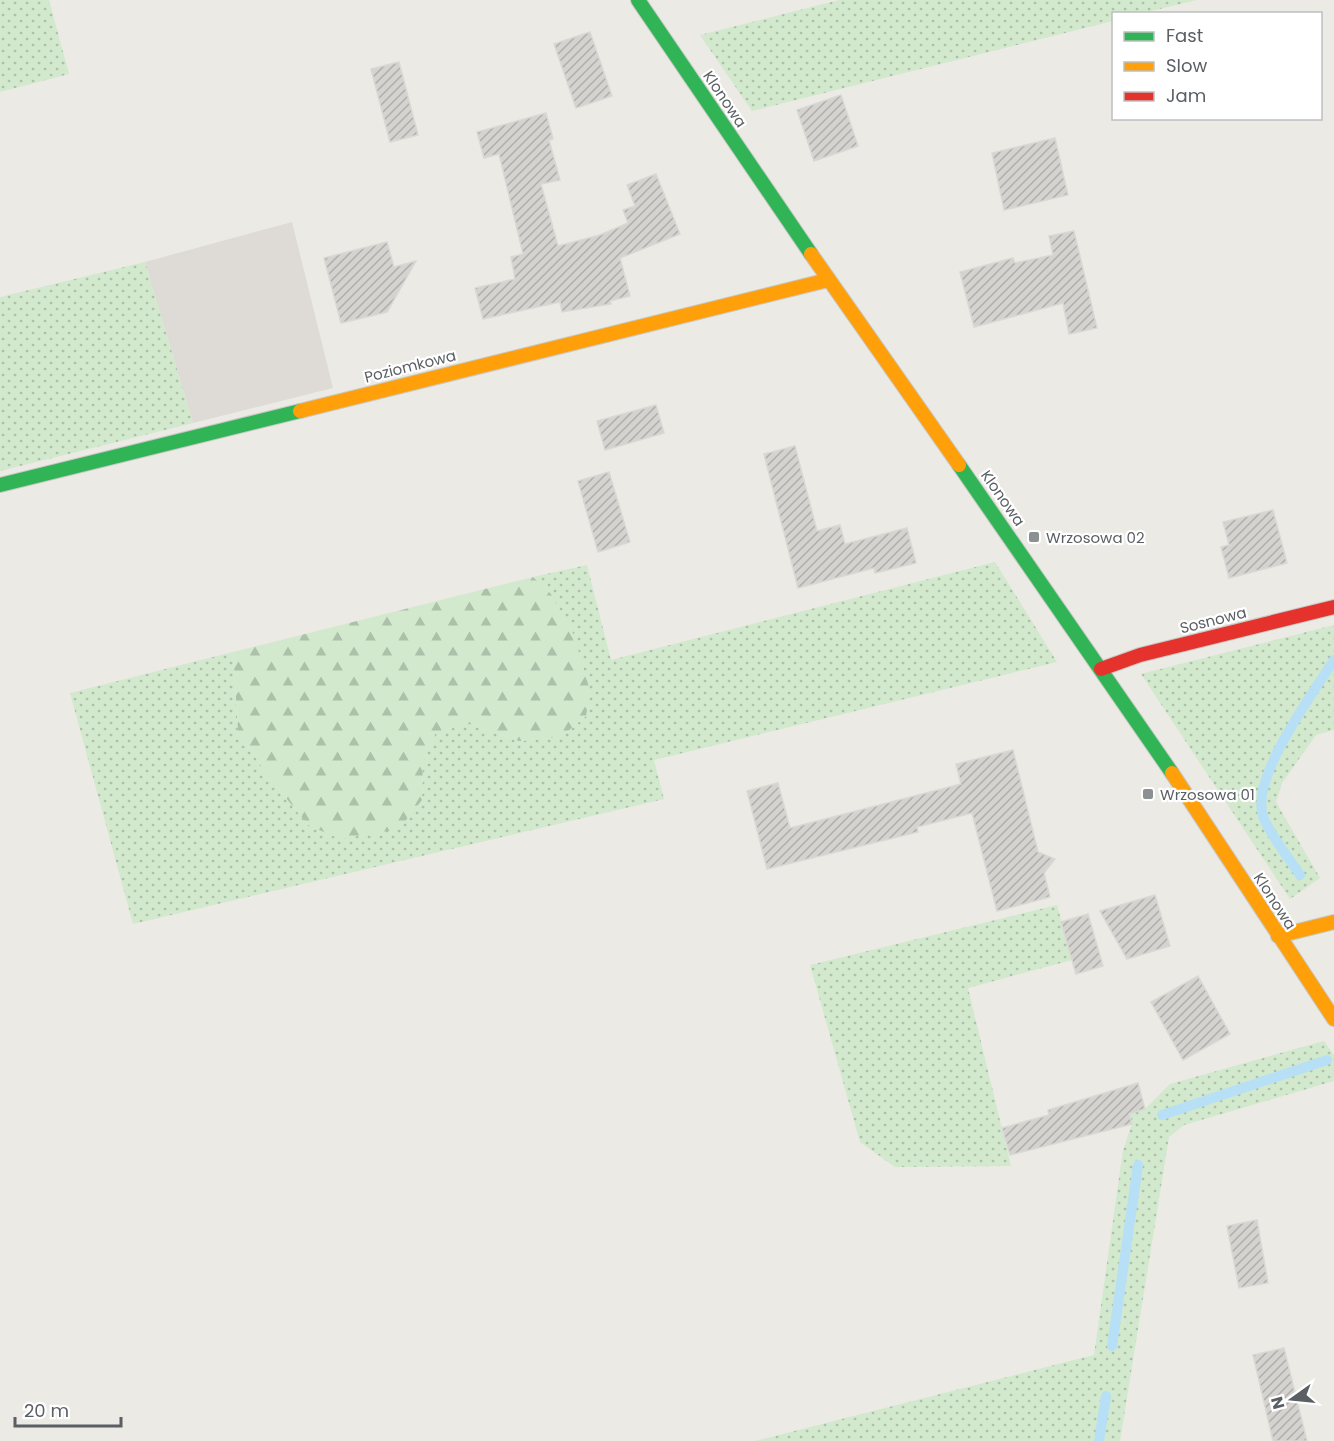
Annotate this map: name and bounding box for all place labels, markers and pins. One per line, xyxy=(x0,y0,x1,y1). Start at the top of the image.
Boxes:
place label: Wrzosowa 02 xyxy=(1046,527,1145,548)
marker: Wrzosowa 02 xyxy=(1027,530,1041,544)
place label: Wrzosowa 01 xyxy=(1160,784,1255,805)
marker: Wrzosowa 01 xyxy=(1141,787,1155,801)

